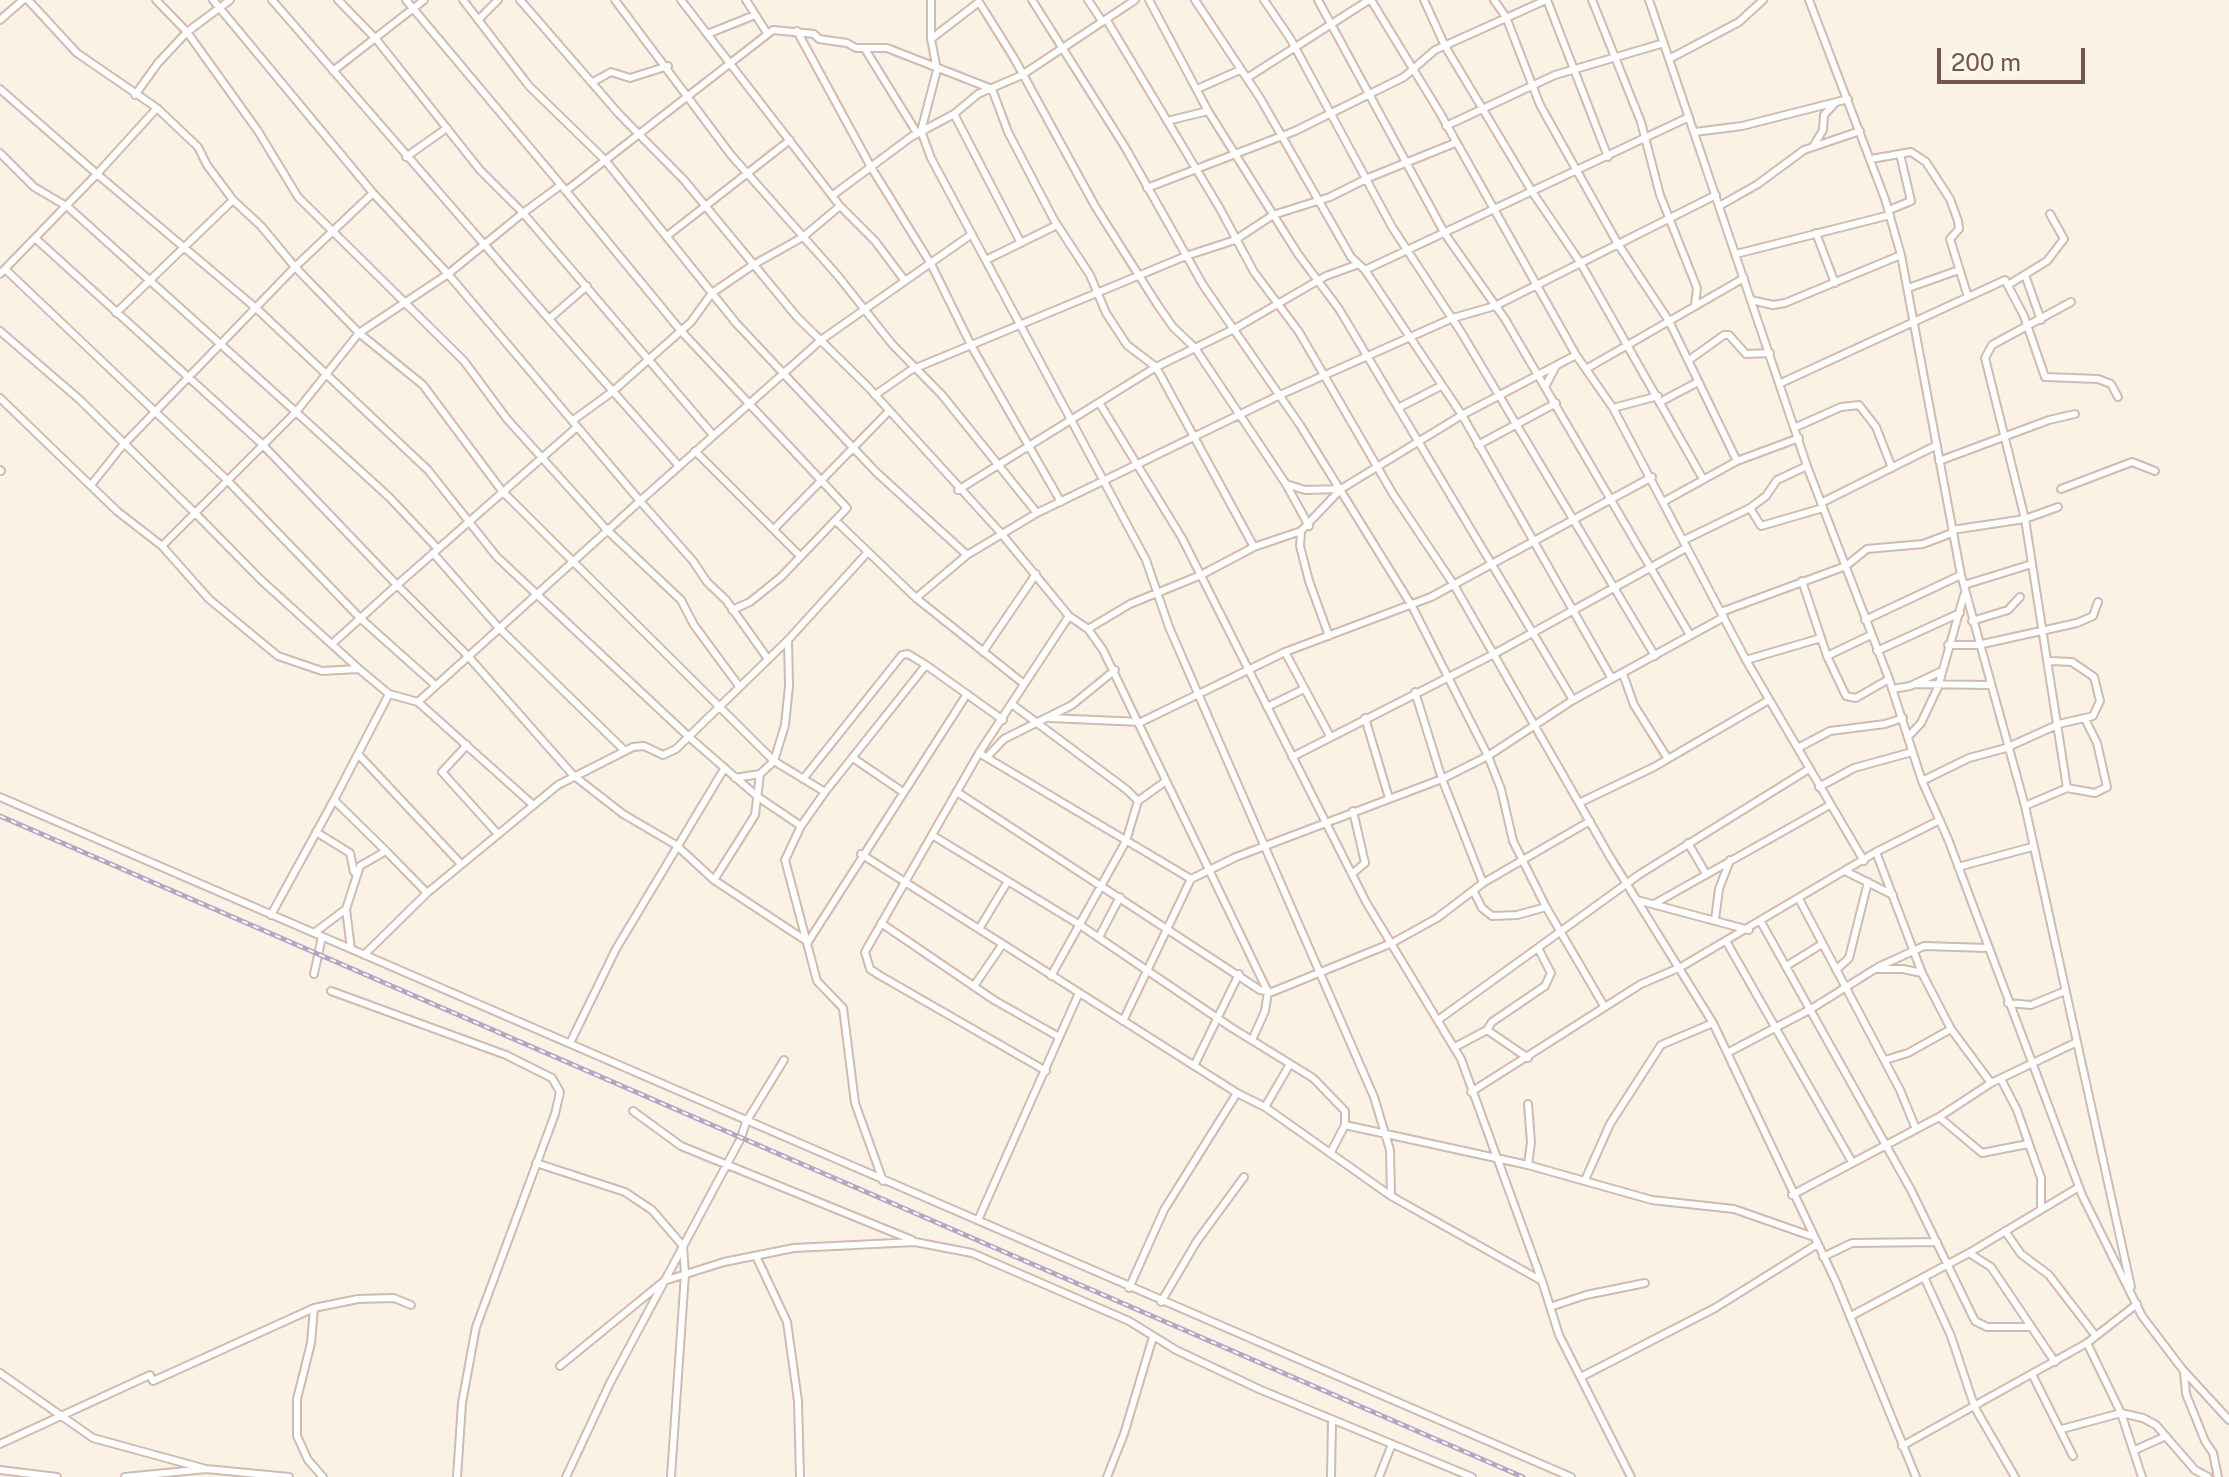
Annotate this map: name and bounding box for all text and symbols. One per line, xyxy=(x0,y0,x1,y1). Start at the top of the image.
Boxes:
scale bar xyxy=(1941,32,2089,82)
text: 200 m xyxy=(1951,48,2021,76)

